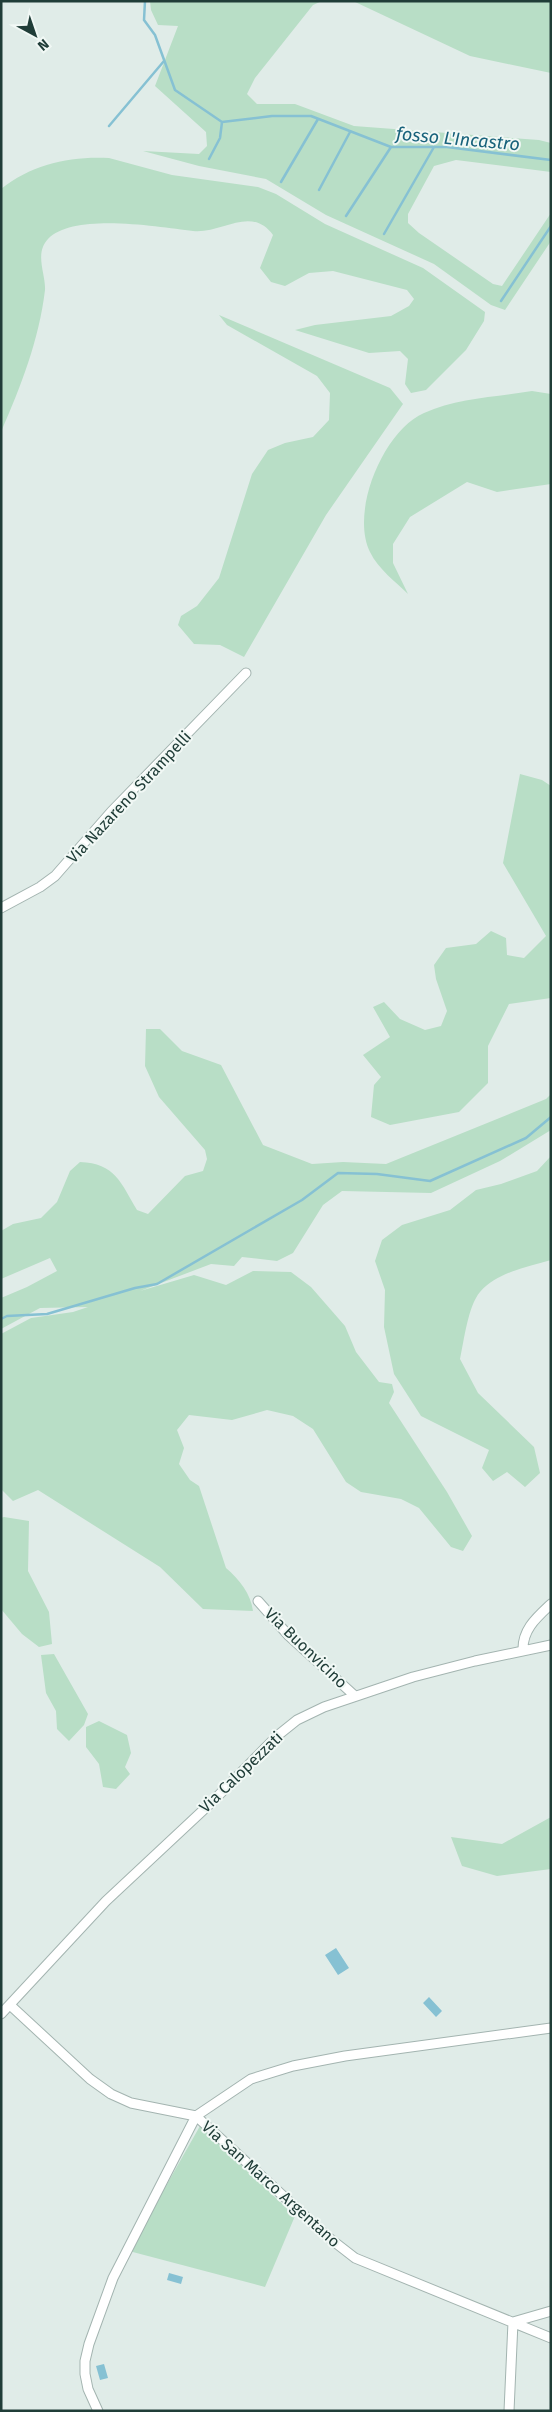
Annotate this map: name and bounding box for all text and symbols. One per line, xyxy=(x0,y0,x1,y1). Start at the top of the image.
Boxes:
north arrow xyxy=(10,10,60,60)
text: N xyxy=(34,35,52,54)
water label: fosso L'Incastro xyxy=(393,122,521,155)
street label: Via Nazareno Strampelli xyxy=(63,727,195,867)
street label: Via Buonvicino xyxy=(261,1604,351,1692)
street label: Via Calopezzati xyxy=(195,1727,287,1817)
street label: Via San Marco Argentano xyxy=(198,2117,344,2251)

